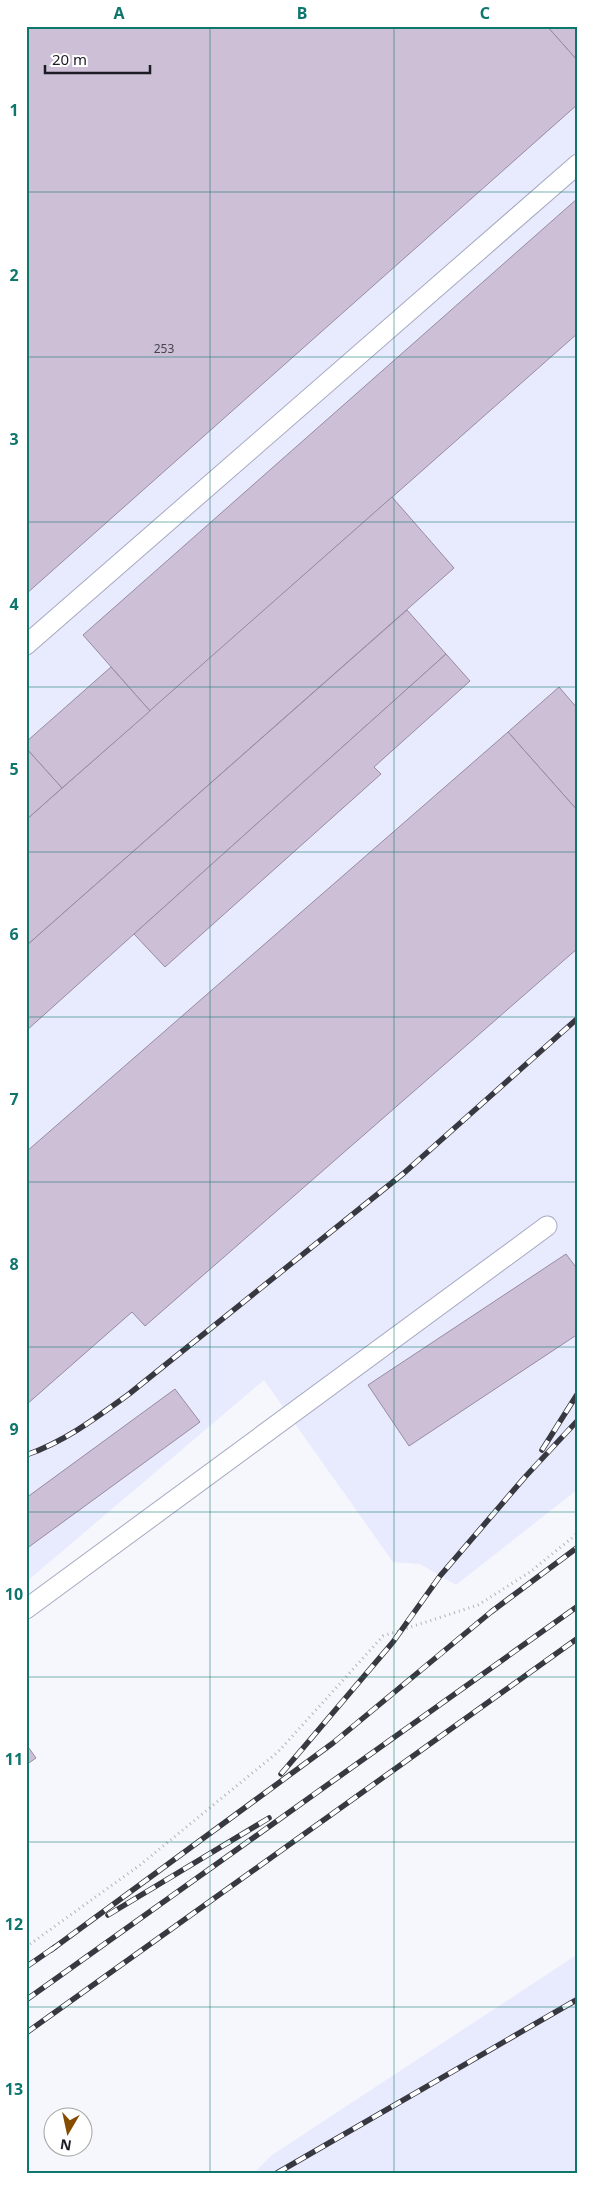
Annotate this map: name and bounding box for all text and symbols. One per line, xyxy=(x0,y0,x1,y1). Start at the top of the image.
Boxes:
text: A xyxy=(113,2,125,24)
text: B xyxy=(297,2,307,24)
text: C xyxy=(480,2,490,24)
scale bar xyxy=(45,42,150,74)
text: 20 m xyxy=(52,49,87,69)
text: 1 xyxy=(9,99,19,121)
text: 2 xyxy=(9,264,19,286)
house number: 253 xyxy=(154,340,174,357)
text: 3 xyxy=(9,428,19,450)
text: 4 xyxy=(9,593,19,615)
text: 5 xyxy=(9,758,19,780)
text: 6 xyxy=(9,923,19,945)
text: 7 xyxy=(9,1088,19,1110)
text: 8 xyxy=(9,1253,19,1275)
text: 9 xyxy=(9,1418,19,1440)
text: 10 xyxy=(5,1583,23,1605)
text: 11 xyxy=(5,1748,23,1770)
text: 12 xyxy=(5,1913,23,1935)
text: 13 xyxy=(5,2078,23,2100)
north arrow xyxy=(42,2106,92,2156)
text: N xyxy=(59,2135,73,2156)

